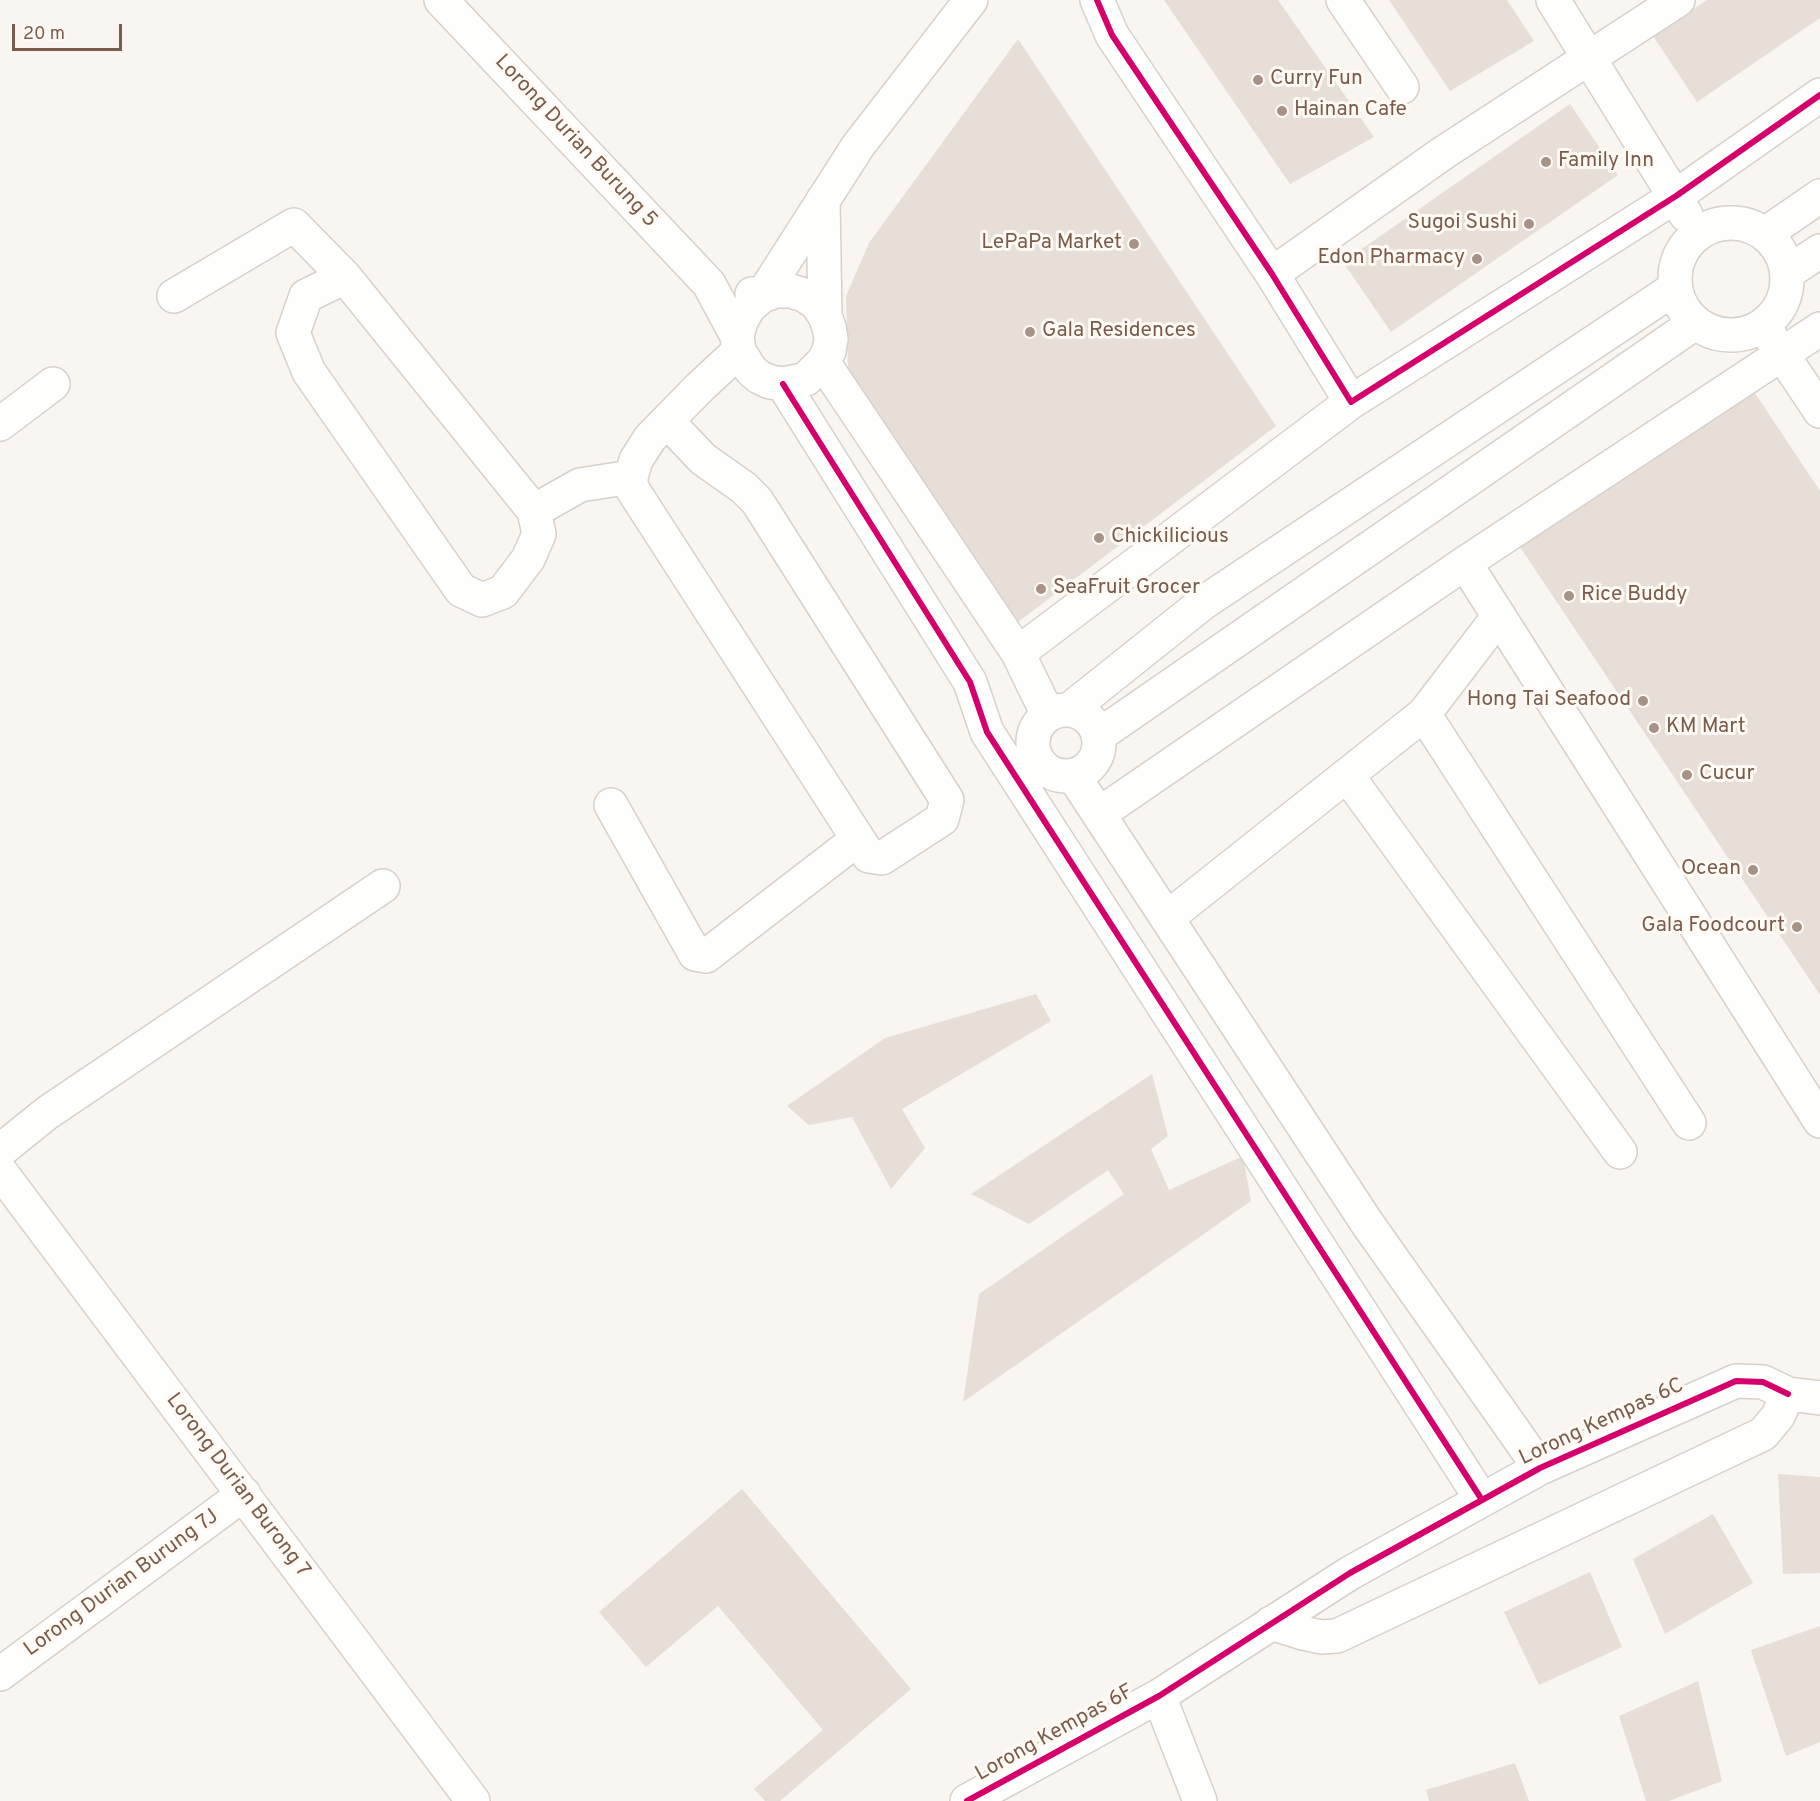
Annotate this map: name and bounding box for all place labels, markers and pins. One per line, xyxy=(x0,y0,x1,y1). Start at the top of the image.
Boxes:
place label: Curry Fun xyxy=(1270,67,1363,93)
marker: Curry Fun xyxy=(1251,73,1265,87)
place label: Hainan Cafe xyxy=(1294,98,1407,124)
marker: Hainan Cafe xyxy=(1275,104,1289,118)
place label: Family Inn xyxy=(1558,149,1654,175)
marker: Family Inn xyxy=(1539,155,1553,169)
place label: Sugoi Sushi xyxy=(1408,211,1517,237)
marker: Sugoi Sushi xyxy=(1522,217,1536,231)
place label: LePaPa Market xyxy=(981,231,1122,257)
marker: LePaPa Market xyxy=(1127,237,1141,251)
place label: Edon Pharmacy xyxy=(1317,246,1465,272)
marker: Edon Pharmacy xyxy=(1470,252,1484,266)
place label: Gala Residences xyxy=(1042,319,1196,345)
marker: Gala Residences xyxy=(1023,325,1037,339)
place label: Chickilicious xyxy=(1111,525,1229,551)
marker: Chickilicious xyxy=(1092,531,1106,545)
place label: SeaFruit Grocer xyxy=(1053,576,1200,602)
marker: SeaFruit Grocer xyxy=(1034,582,1048,596)
place label: Rice Buddy xyxy=(1581,583,1687,609)
marker: Rice Buddy xyxy=(1562,589,1576,603)
place label: Hong Tai Seafood xyxy=(1467,688,1631,714)
marker: Hong Tai Seafood xyxy=(1636,694,1650,708)
place label: KM Mart xyxy=(1666,715,1746,741)
marker: KM Mart xyxy=(1647,721,1661,735)
place label: Cucur xyxy=(1699,762,1755,788)
marker: Cucur xyxy=(1680,768,1694,782)
place label: Ocean xyxy=(1681,857,1741,883)
marker: Ocean xyxy=(1746,863,1760,877)
place label: Gala Foodcourt xyxy=(1641,914,1785,940)
marker: Gala Foodcourt xyxy=(1790,920,1804,934)

